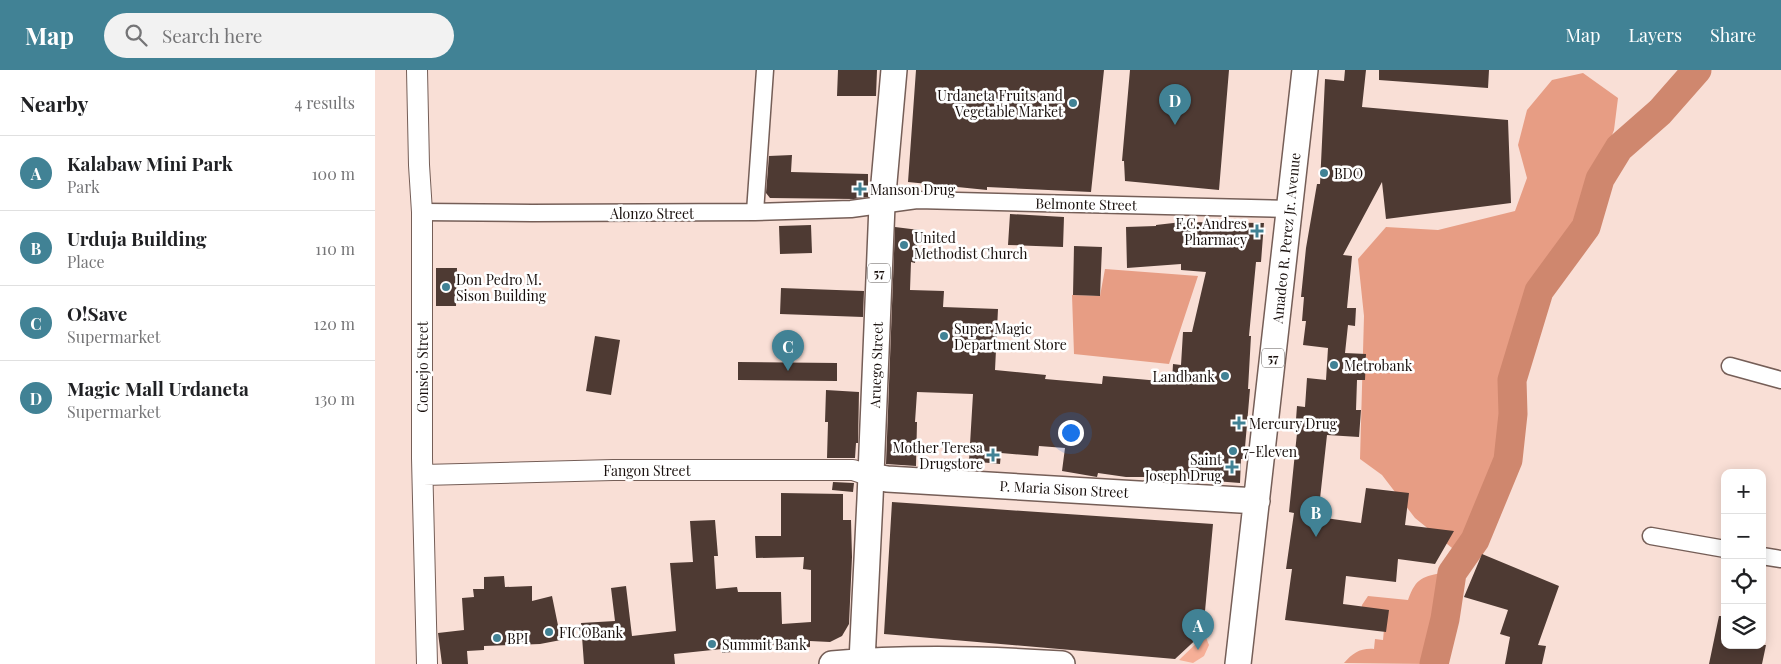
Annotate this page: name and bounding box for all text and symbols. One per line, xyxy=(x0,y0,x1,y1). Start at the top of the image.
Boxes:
search box xyxy=(104,13,454,58)
text: Map xyxy=(25,19,74,51)
icon: search xyxy=(122,21,150,49)
text: Search here xyxy=(162,22,262,48)
text: Map xyxy=(1565,23,1600,47)
text: Layers xyxy=(1628,23,1682,47)
text: Share xyxy=(1710,23,1756,47)
pin: D xyxy=(1159,84,1191,125)
place label: Urdaneta Fruits and Vegetable Market xyxy=(937,86,1064,121)
text: Nearby xyxy=(20,89,89,117)
text: 4 results xyxy=(294,92,355,113)
marker: Urdaneta Fruits and Vegetable Market xyxy=(1067,97,1079,109)
text: Kalabaw Mini Park xyxy=(67,150,233,176)
street label: Amadeo R. Perez Jr. Avenue xyxy=(1267,152,1304,325)
text: A xyxy=(31,163,41,184)
text: 100 m xyxy=(312,163,355,184)
place label: BDO xyxy=(1334,164,1363,183)
marker: BDO xyxy=(1318,167,1330,179)
text: Park xyxy=(67,176,100,197)
place label: Manson Drug xyxy=(870,180,956,199)
marker: Manson Drug xyxy=(854,183,866,195)
street label: Belmonte Street xyxy=(1035,194,1138,214)
street label: Alonzo Street xyxy=(609,204,695,223)
place label: F.C. Andres Pharmacy xyxy=(1176,214,1247,249)
text: Urduja Building xyxy=(67,225,206,251)
marker: F.C. Andres Pharmacy xyxy=(1251,225,1263,237)
place label: United Methodist Church xyxy=(914,228,1028,263)
text: B xyxy=(31,238,41,259)
text: 110 m xyxy=(315,238,355,259)
marker: United Methodist Church xyxy=(898,239,910,251)
text: Place xyxy=(67,251,105,272)
road number: 57 xyxy=(868,264,890,282)
place label: Don Pedro M. Sison Building xyxy=(456,270,547,305)
marker: Don Pedro M. Sison Building xyxy=(440,281,452,293)
text: O!Save xyxy=(67,300,127,326)
text: C xyxy=(30,313,42,334)
text: 120 m xyxy=(314,313,355,334)
place label: Super Magic Department Store xyxy=(954,319,1067,354)
street label: Consejo Street xyxy=(413,320,432,413)
street label: Aruego Street xyxy=(865,321,887,409)
text: Supermarket xyxy=(67,326,161,347)
pin: C xyxy=(772,330,804,371)
marker: Super Magic Department Store xyxy=(938,330,950,342)
road number: 57 xyxy=(1262,348,1284,368)
place label: Metrobank xyxy=(1344,356,1413,375)
marker: Metrobank xyxy=(1328,359,1340,371)
place label: Landbank xyxy=(1152,367,1215,386)
marker: Landbank xyxy=(1219,370,1231,382)
text: Magic Mall Urdaneta xyxy=(67,375,249,401)
text: D xyxy=(30,388,42,409)
text: 130 m xyxy=(314,388,355,409)
text: Supermarket xyxy=(67,401,161,422)
place label: Mercury Drug xyxy=(1249,414,1338,433)
marker: Mercury Drug xyxy=(1233,417,1245,429)
your location xyxy=(1058,420,1084,446)
place label: Mother Teresa Drugstore xyxy=(893,438,983,473)
place label: 7-Eleven xyxy=(1243,442,1298,461)
marker: 7-Eleven xyxy=(1227,445,1239,457)
marker: Mother Teresa Drugstore xyxy=(987,449,999,461)
place label: Saint Joseph Drug xyxy=(1144,450,1223,485)
street label: Fangon Street xyxy=(603,461,692,480)
marker: Saint Joseph Drug xyxy=(1226,461,1238,473)
map controls xyxy=(1721,469,1766,649)
button: + xyxy=(1721,469,1766,514)
street label: P. Maria Sison Street xyxy=(999,476,1130,502)
pin: B xyxy=(1300,496,1332,537)
button: − xyxy=(1721,514,1766,559)
button: locate xyxy=(1721,559,1766,604)
button: layers xyxy=(1721,604,1766,649)
pin: A xyxy=(1182,609,1214,650)
place label: FICOBank xyxy=(559,623,624,642)
marker: FICOBank xyxy=(543,626,555,638)
place label: BPI xyxy=(507,629,529,648)
marker: BPI xyxy=(491,632,503,644)
place label: Summit Bank xyxy=(722,635,807,654)
marker: Summit Bank xyxy=(706,638,718,650)

